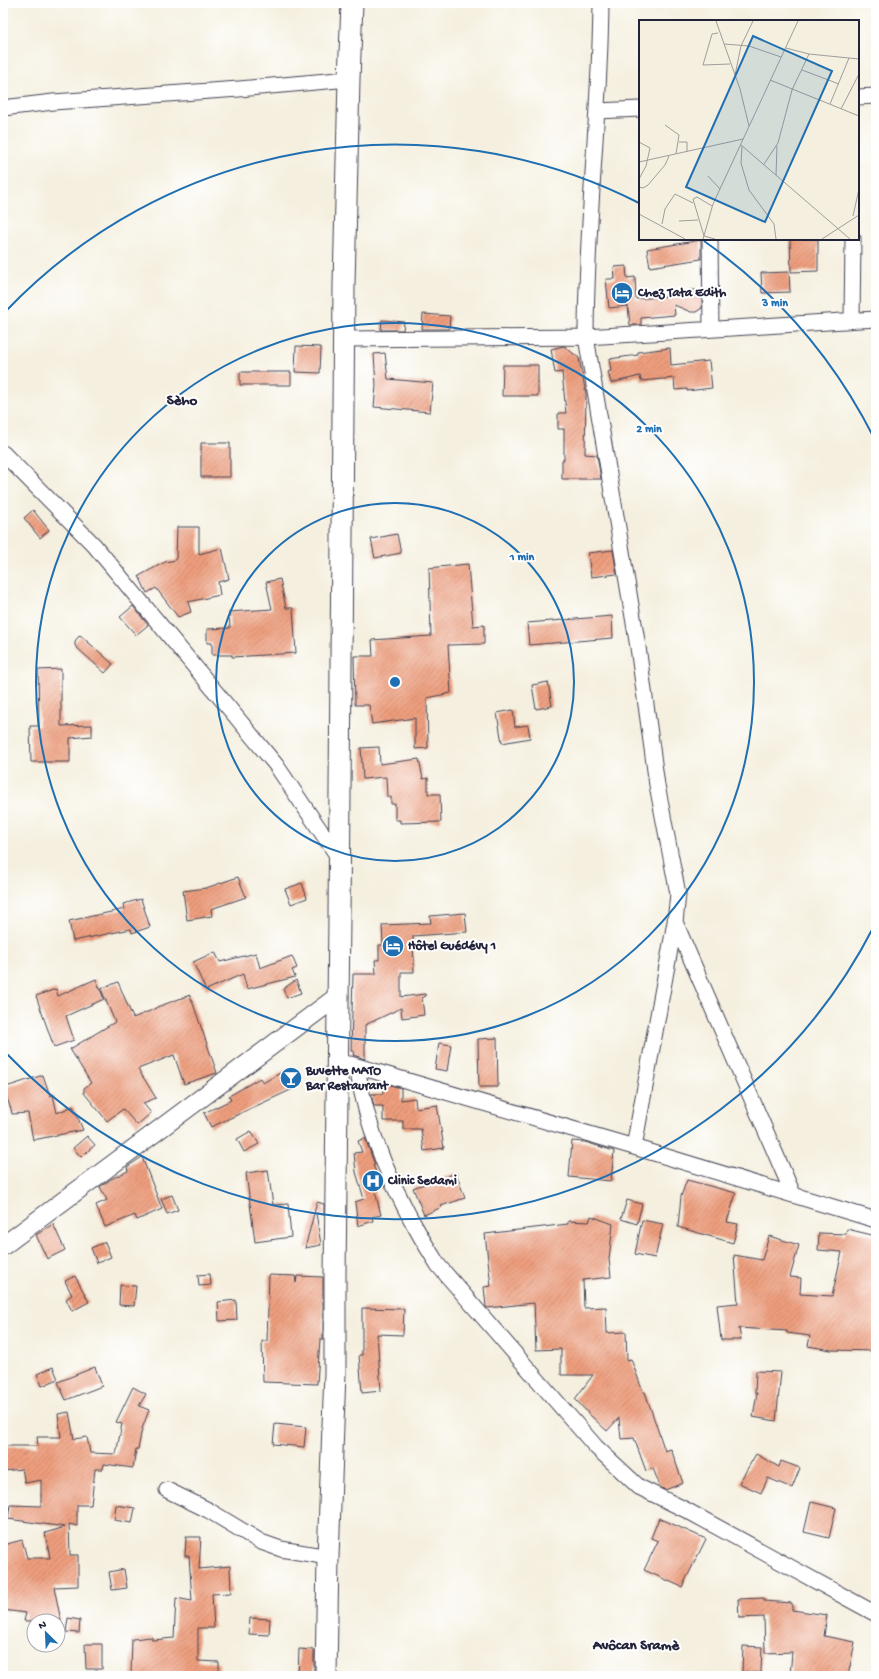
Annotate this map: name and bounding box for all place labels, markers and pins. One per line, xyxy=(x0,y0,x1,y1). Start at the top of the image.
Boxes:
hotel icon: Chez Tata Edith xyxy=(609,280,635,306)
place label: Chez Tata Edith xyxy=(637,286,726,301)
centre of rings xyxy=(388,675,402,689)
hotel icon: Hôtel Guédévy 1 xyxy=(380,933,406,959)
place label: Hôtel Guédévy 1 xyxy=(408,939,496,954)
place label: Buvette MATO Bar Restaurant xyxy=(305,1064,389,1094)
bar icon: Buvette MATO Bar Restaurant xyxy=(278,1065,304,1091)
hospital icon: Clinic Sedami xyxy=(360,1168,386,1194)
place label: Clinic Sedami xyxy=(387,1174,457,1189)

